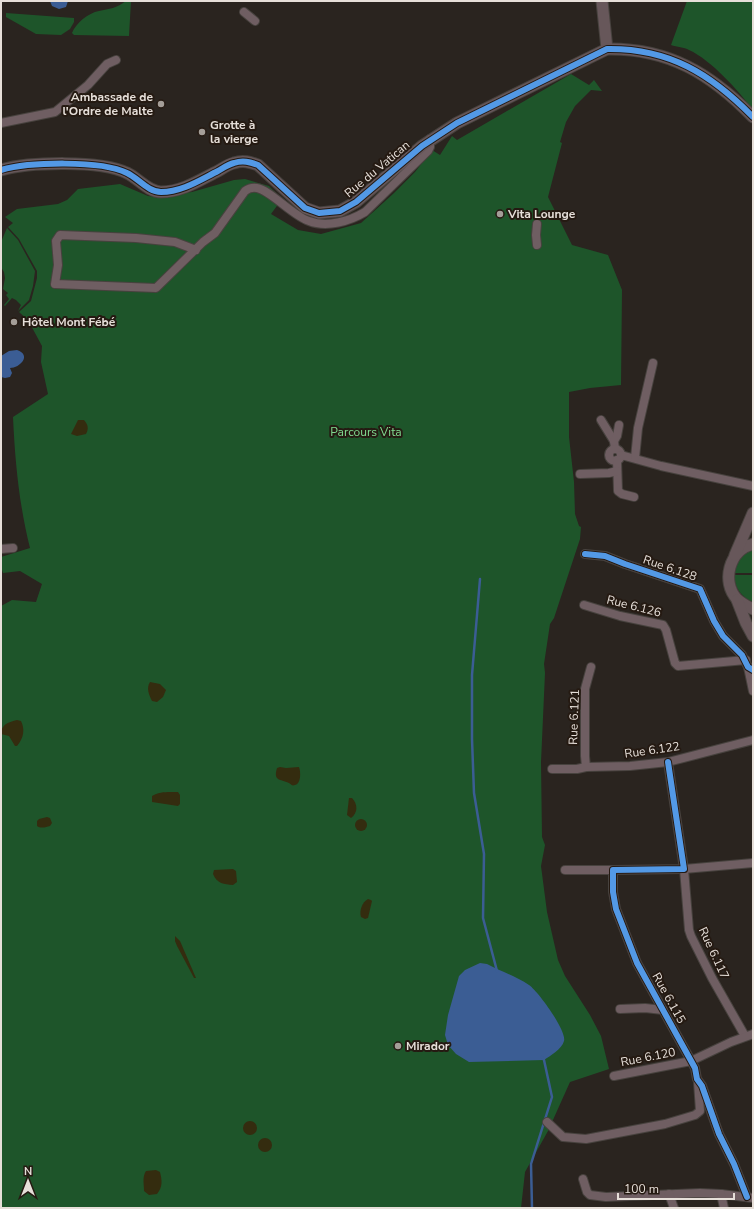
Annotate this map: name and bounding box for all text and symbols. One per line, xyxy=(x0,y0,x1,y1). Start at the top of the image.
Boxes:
place label: Ambassade de l'Ordre de Malte xyxy=(63,89,153,119)
marker: Ambassade de l'Ordre de Malte xyxy=(156,99,166,109)
place label: Grotte à la vierge xyxy=(210,117,258,147)
marker: Grotte à la vierge xyxy=(197,127,207,137)
street label: Rue du Vatican xyxy=(341,137,413,201)
place label: Vita Lounge xyxy=(507,206,576,222)
marker: Vita Lounge xyxy=(495,209,505,219)
place label: Hôtel Mont Fébé xyxy=(22,314,116,330)
marker: Hôtel Mont Fébé xyxy=(9,317,19,327)
park label: Parcours Vita xyxy=(330,424,402,440)
street label: Rue 6.128 xyxy=(641,551,699,585)
street label: Rue 6.126 xyxy=(605,591,663,621)
street label: Rue 6.121 xyxy=(565,689,583,745)
street label: Rue 6.122 xyxy=(623,738,681,762)
street label: Rue 6.117 xyxy=(695,924,733,982)
street label: Rue 6.115 xyxy=(648,970,690,1026)
place label: Mirador xyxy=(406,1038,450,1054)
marker: Mirador xyxy=(393,1041,403,1051)
street label: Rue 6.120 xyxy=(619,1044,677,1070)
north arrow xyxy=(8,1161,48,1201)
text: N xyxy=(24,1164,32,1179)
scale bar xyxy=(618,1175,734,1201)
text: 100 m xyxy=(624,1181,659,1197)

